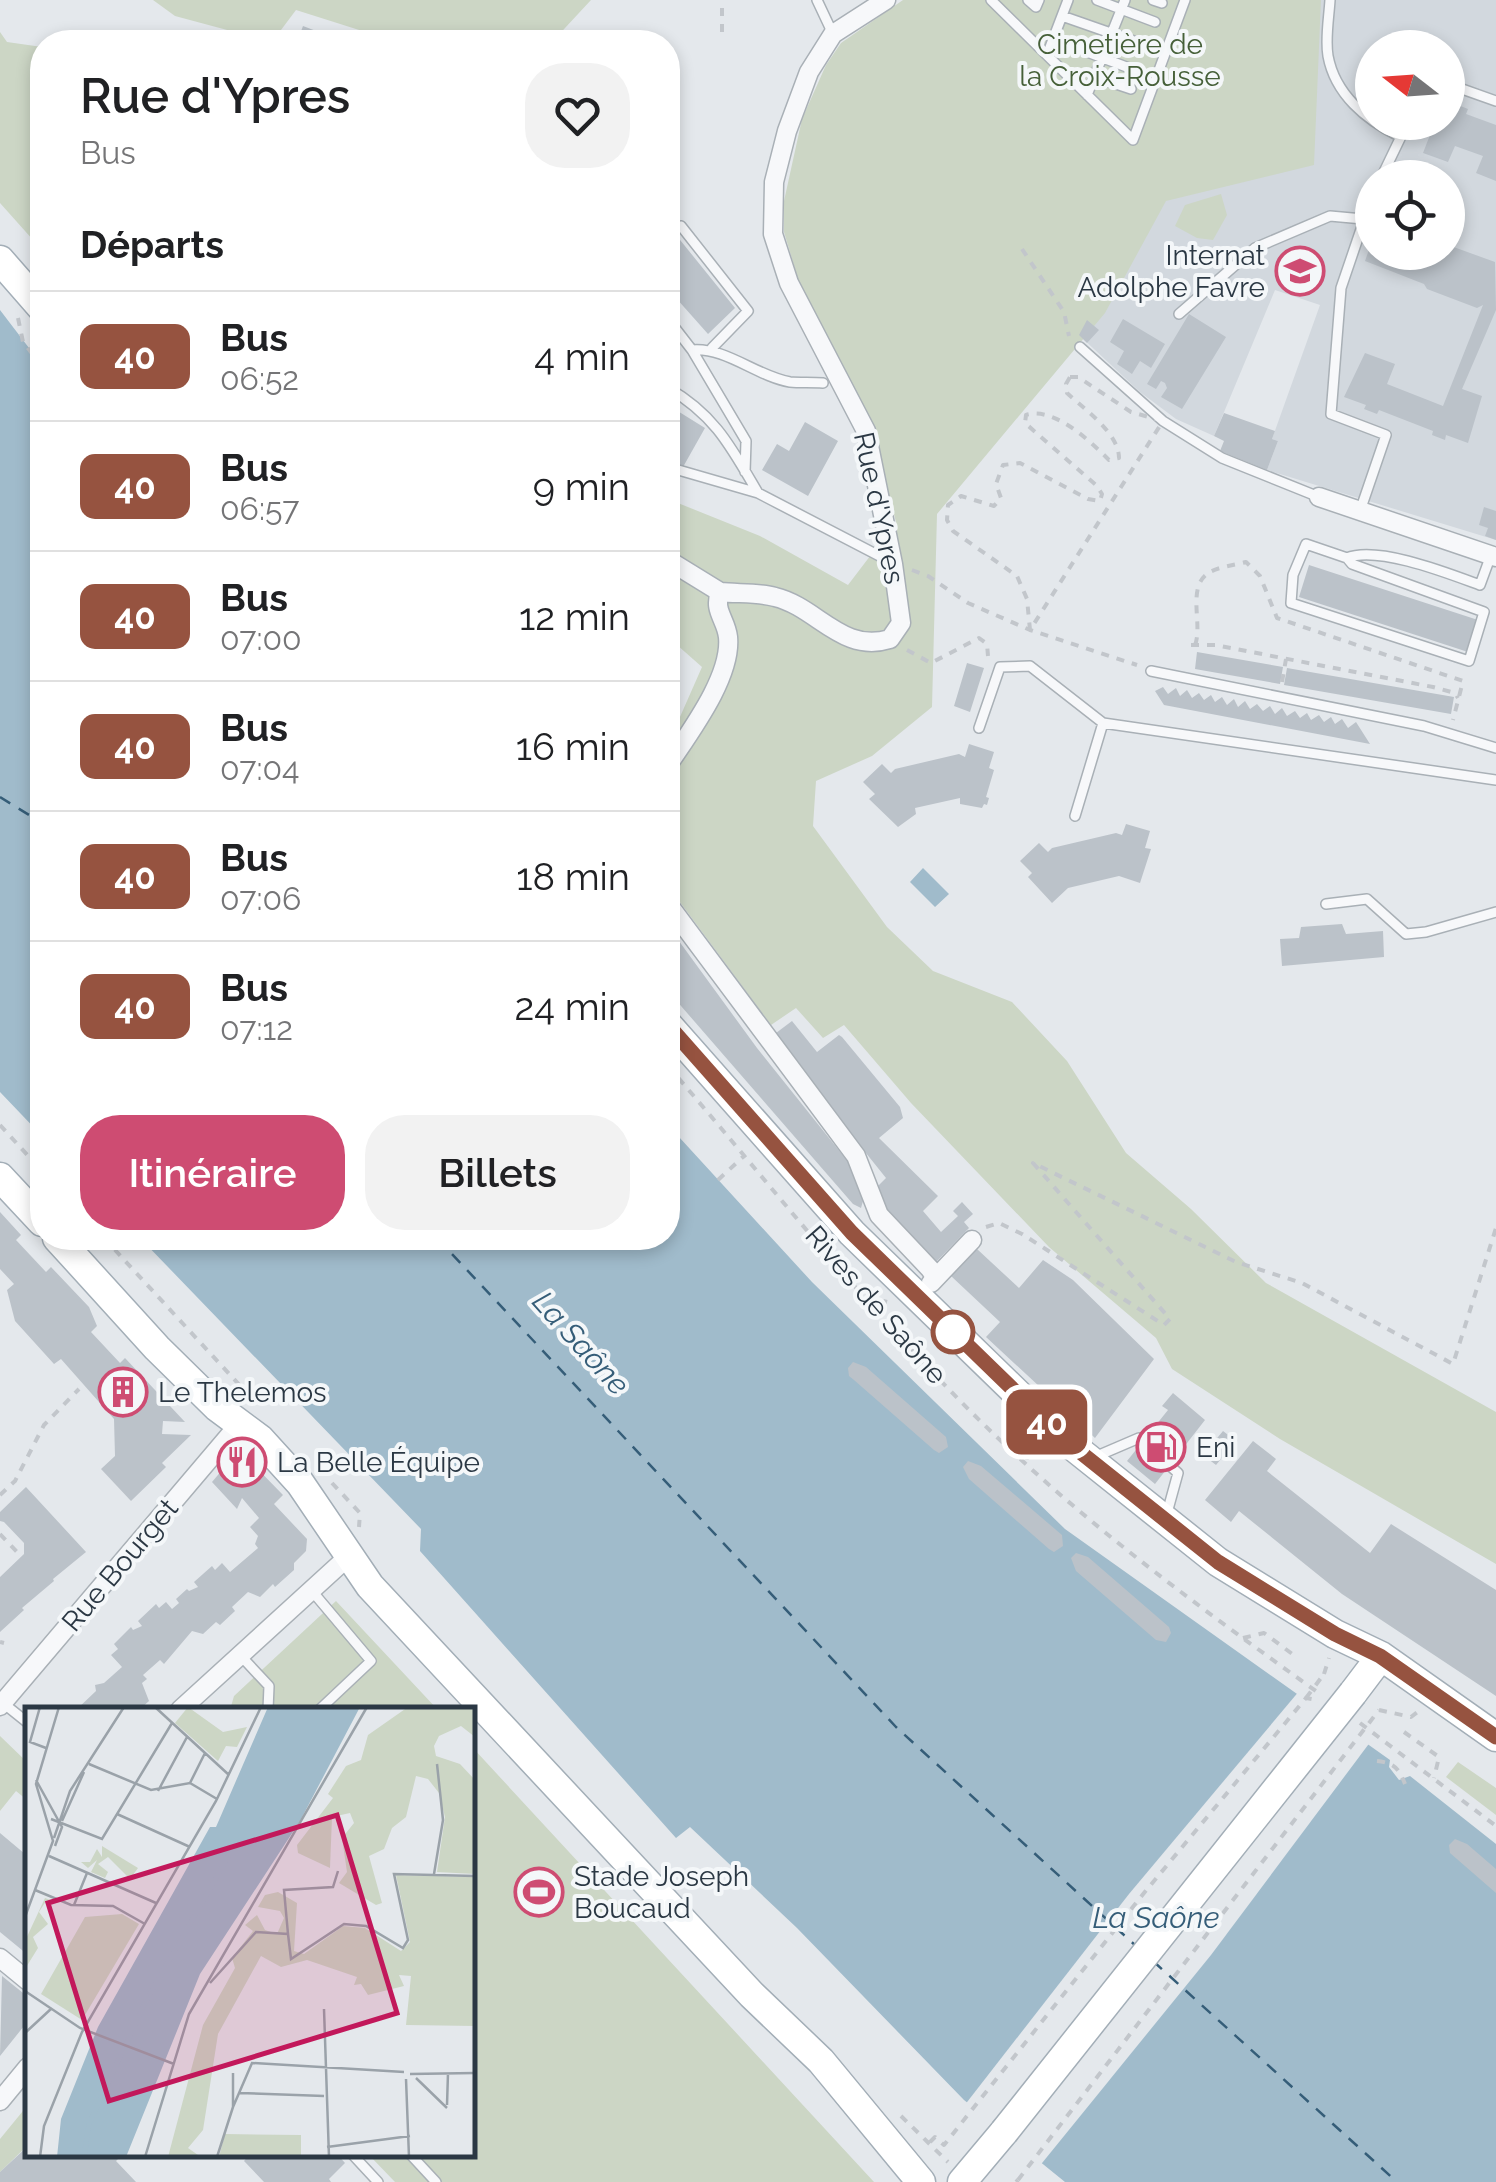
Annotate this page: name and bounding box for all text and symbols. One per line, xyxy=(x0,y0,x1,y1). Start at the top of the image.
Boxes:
park label: Cimetière de la Croix-Rousse xyxy=(1019,28,1221,93)
north arrow xyxy=(1355,30,1465,140)
map controls xyxy=(1355,30,1465,270)
button: heart xyxy=(525,63,630,168)
text: Rue d'Ypres xyxy=(80,68,350,124)
text: Bus xyxy=(80,134,136,171)
button: locate xyxy=(1355,160,1465,270)
text: Départs xyxy=(80,222,224,267)
place label: Internat Adolphe Favre xyxy=(1077,239,1266,304)
school or university icon: Internat Adolphe Favre xyxy=(1274,245,1326,297)
text: Bus xyxy=(220,315,288,360)
text: 4 min xyxy=(534,334,630,379)
text: 40 xyxy=(114,336,156,377)
text: 06:52 xyxy=(220,360,299,397)
street label: Rue d'Ypres xyxy=(847,429,911,587)
text: Bus xyxy=(220,445,288,490)
text: 9 min xyxy=(533,464,630,509)
text: 40 xyxy=(114,466,156,507)
text: 06:57 xyxy=(220,490,299,527)
text: Bus xyxy=(220,575,288,620)
text: 12 min xyxy=(519,594,630,639)
text: 40 xyxy=(114,596,156,637)
text: 07:00 xyxy=(220,620,302,657)
text: Bus xyxy=(220,705,288,750)
text: 16 min xyxy=(516,724,630,769)
text: 40 xyxy=(114,726,156,767)
text: 07:04 xyxy=(220,750,300,787)
text: Bus xyxy=(220,835,288,880)
text: 18 min xyxy=(516,854,630,899)
text: 40 xyxy=(114,856,156,897)
text: 07:06 xyxy=(220,880,301,917)
text: Bus xyxy=(220,965,288,1010)
text: 24 min xyxy=(514,984,630,1029)
text: 40 xyxy=(114,986,156,1027)
text: 07:12 xyxy=(220,1010,293,1047)
button: Itinéraire xyxy=(80,1115,345,1230)
button: Billets xyxy=(365,1115,630,1230)
street label: Rives de Saône xyxy=(798,1219,954,1391)
water label: La Saône xyxy=(526,1284,636,1402)
unlabelled marker xyxy=(932,1311,974,1353)
building icon: Le Thelemos xyxy=(97,1366,149,1418)
place label: Le Thelemos xyxy=(158,1376,327,1409)
line badge: 40 xyxy=(1002,1390,1092,1454)
text: 40 xyxy=(1026,1402,1068,1443)
fuel station icon: Eni xyxy=(1135,1421,1187,1473)
place label: Eni xyxy=(1196,1431,1235,1464)
restaurant icon: La Belle Équipe xyxy=(216,1436,268,1488)
place label: La Belle Équipe xyxy=(277,1446,480,1479)
street label: Rue Bourget xyxy=(55,1492,185,1638)
inset map xyxy=(25,1707,475,2157)
place label: Stade Joseph Boucaud xyxy=(574,1860,749,1925)
sports icon: Stade Joseph Boucaud xyxy=(513,1866,565,1918)
water label: La Saône xyxy=(1093,1900,1219,1935)

